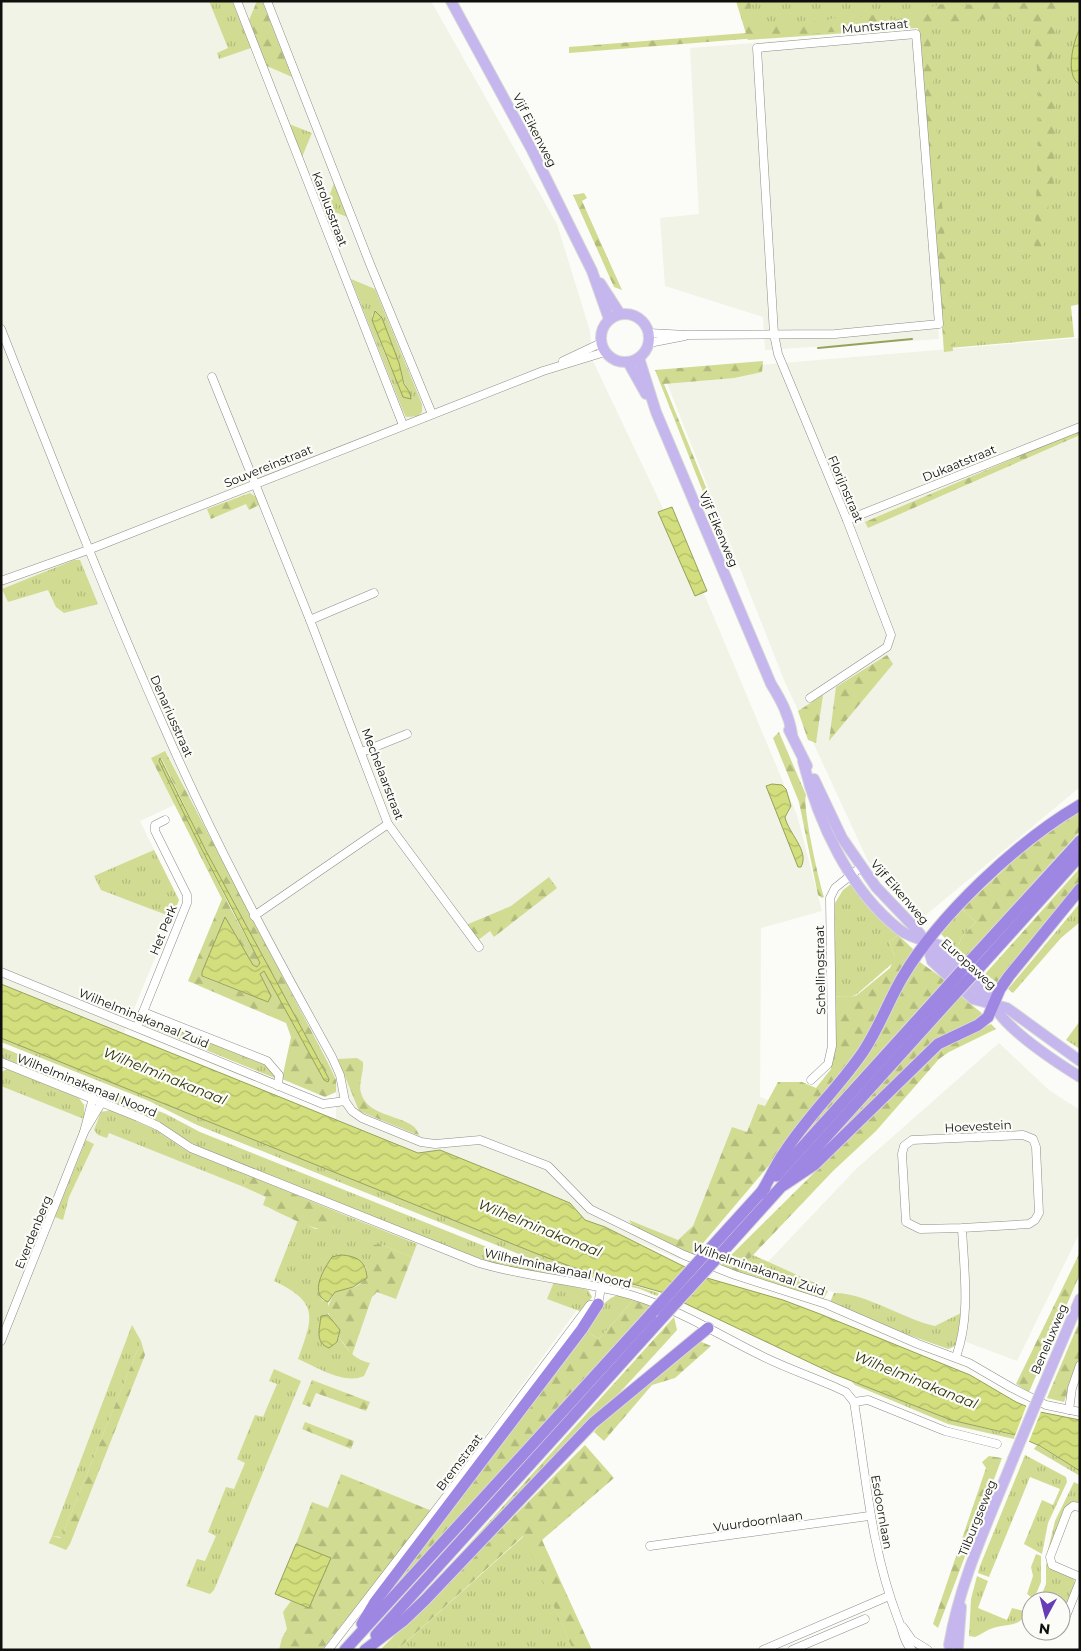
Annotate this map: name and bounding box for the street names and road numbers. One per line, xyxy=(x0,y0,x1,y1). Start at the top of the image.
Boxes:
street label: Muntstraat xyxy=(841,16,909,36)
street label: Vijf Eikenweg xyxy=(510,90,560,170)
street label: Karolusstraat xyxy=(309,169,351,249)
street label: Souvereinstraat xyxy=(222,441,314,491)
street label: Dukaatstraat xyxy=(920,441,998,485)
street label: Florijnstraat xyxy=(825,453,867,525)
street label: Vijf Eikenweg xyxy=(696,489,742,569)
street label: Denariusstraat xyxy=(147,673,197,759)
street label: Mechelaarstraat xyxy=(359,726,407,822)
street label: Vijf Eikenweg xyxy=(868,856,932,928)
street label: Het Perk xyxy=(146,902,180,957)
street label: Schellingstraat xyxy=(812,925,828,1015)
street label: Europaweg xyxy=(938,935,1000,993)
street label: Wilhelminakanaal Zuid xyxy=(77,985,211,1051)
street label: Wilhelminakanaal Noord xyxy=(15,1050,159,1120)
street label: Hoevestein xyxy=(944,1117,1012,1135)
street label: Everdenberg xyxy=(11,1193,55,1271)
street label: Wilhelminakanaal Zuid xyxy=(691,1239,827,1299)
street label: Wilhelminakanaal Noord xyxy=(483,1245,633,1291)
street label: Beneluxweg xyxy=(1027,1302,1071,1376)
street label: Bremstraat xyxy=(433,1430,485,1494)
street label: Esdoornlaan xyxy=(868,1474,896,1550)
street label: Tilburgseweg xyxy=(955,1478,999,1558)
street label: Vuurdoornlaan xyxy=(712,1507,804,1535)

